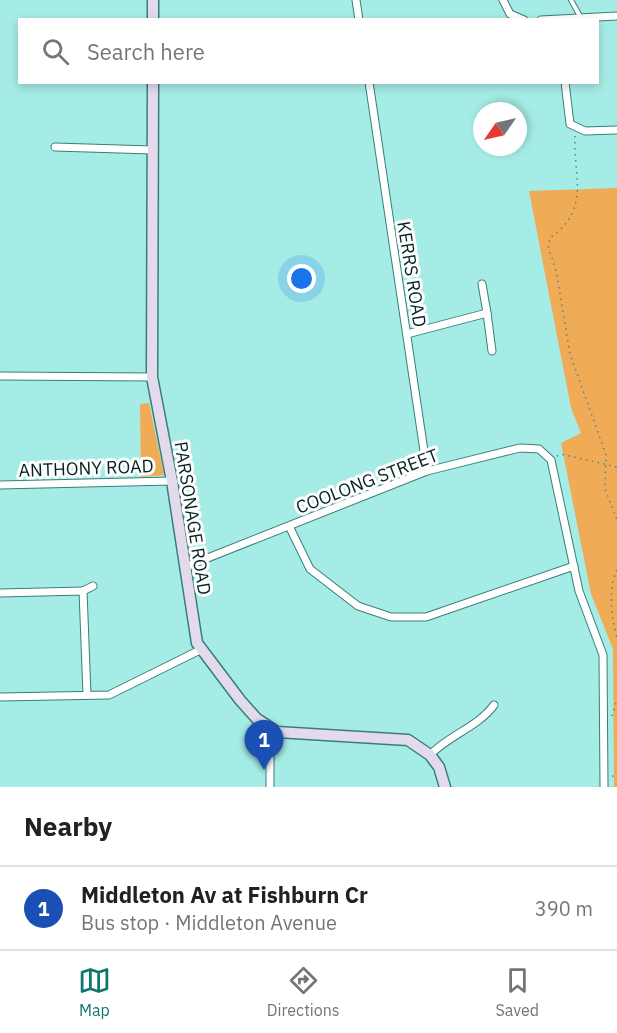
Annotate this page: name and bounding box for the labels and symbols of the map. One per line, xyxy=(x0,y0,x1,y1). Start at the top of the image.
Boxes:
north arrow xyxy=(473,102,527,156)
street label: KERRS ROAD xyxy=(392,219,432,329)
your location xyxy=(287,264,316,293)
street label: PARSONAGE ROAD xyxy=(170,440,216,596)
street label: COOLONG STREET xyxy=(293,443,441,519)
street label: ANTHONY ROAD xyxy=(18,454,154,482)
pin: 1 xyxy=(244,720,284,770)

